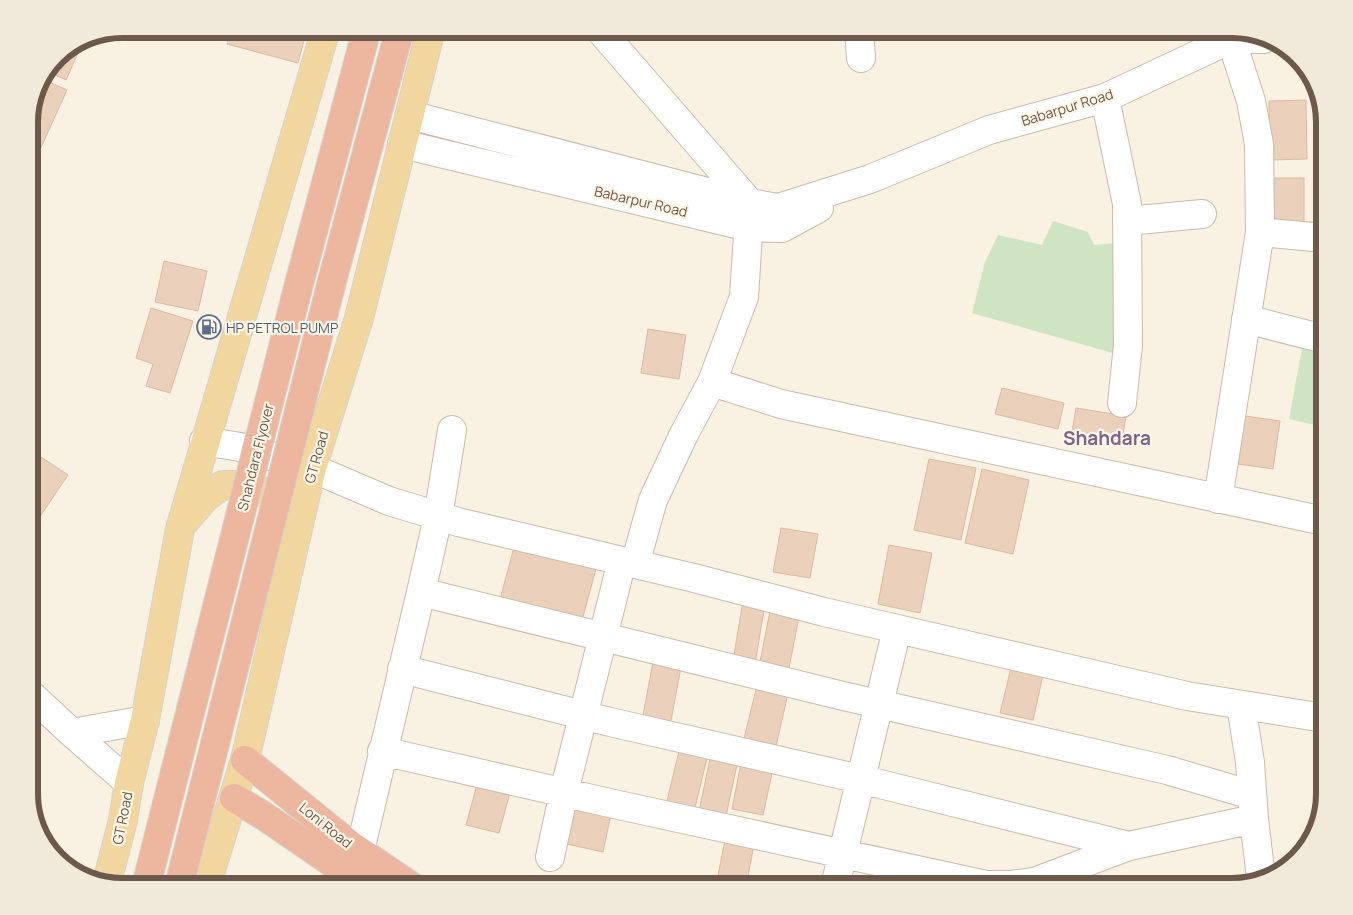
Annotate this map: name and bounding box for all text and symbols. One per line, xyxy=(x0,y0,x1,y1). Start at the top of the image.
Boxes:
street label: Babarpur Road xyxy=(1019,84,1115,130)
street label: Babarpur Road xyxy=(593,181,689,221)
fuel station icon: HP PETROL PUMP xyxy=(196,314,222,340)
place label: HP PETROL PUMP xyxy=(226,318,339,337)
street label: Shahdara Flyover xyxy=(232,401,278,513)
district label: Shahdara xyxy=(1063,425,1151,451)
street label: GT Road xyxy=(299,429,333,485)
street label: GT Road xyxy=(108,790,136,846)
street label: Loni Road xyxy=(296,798,356,852)

